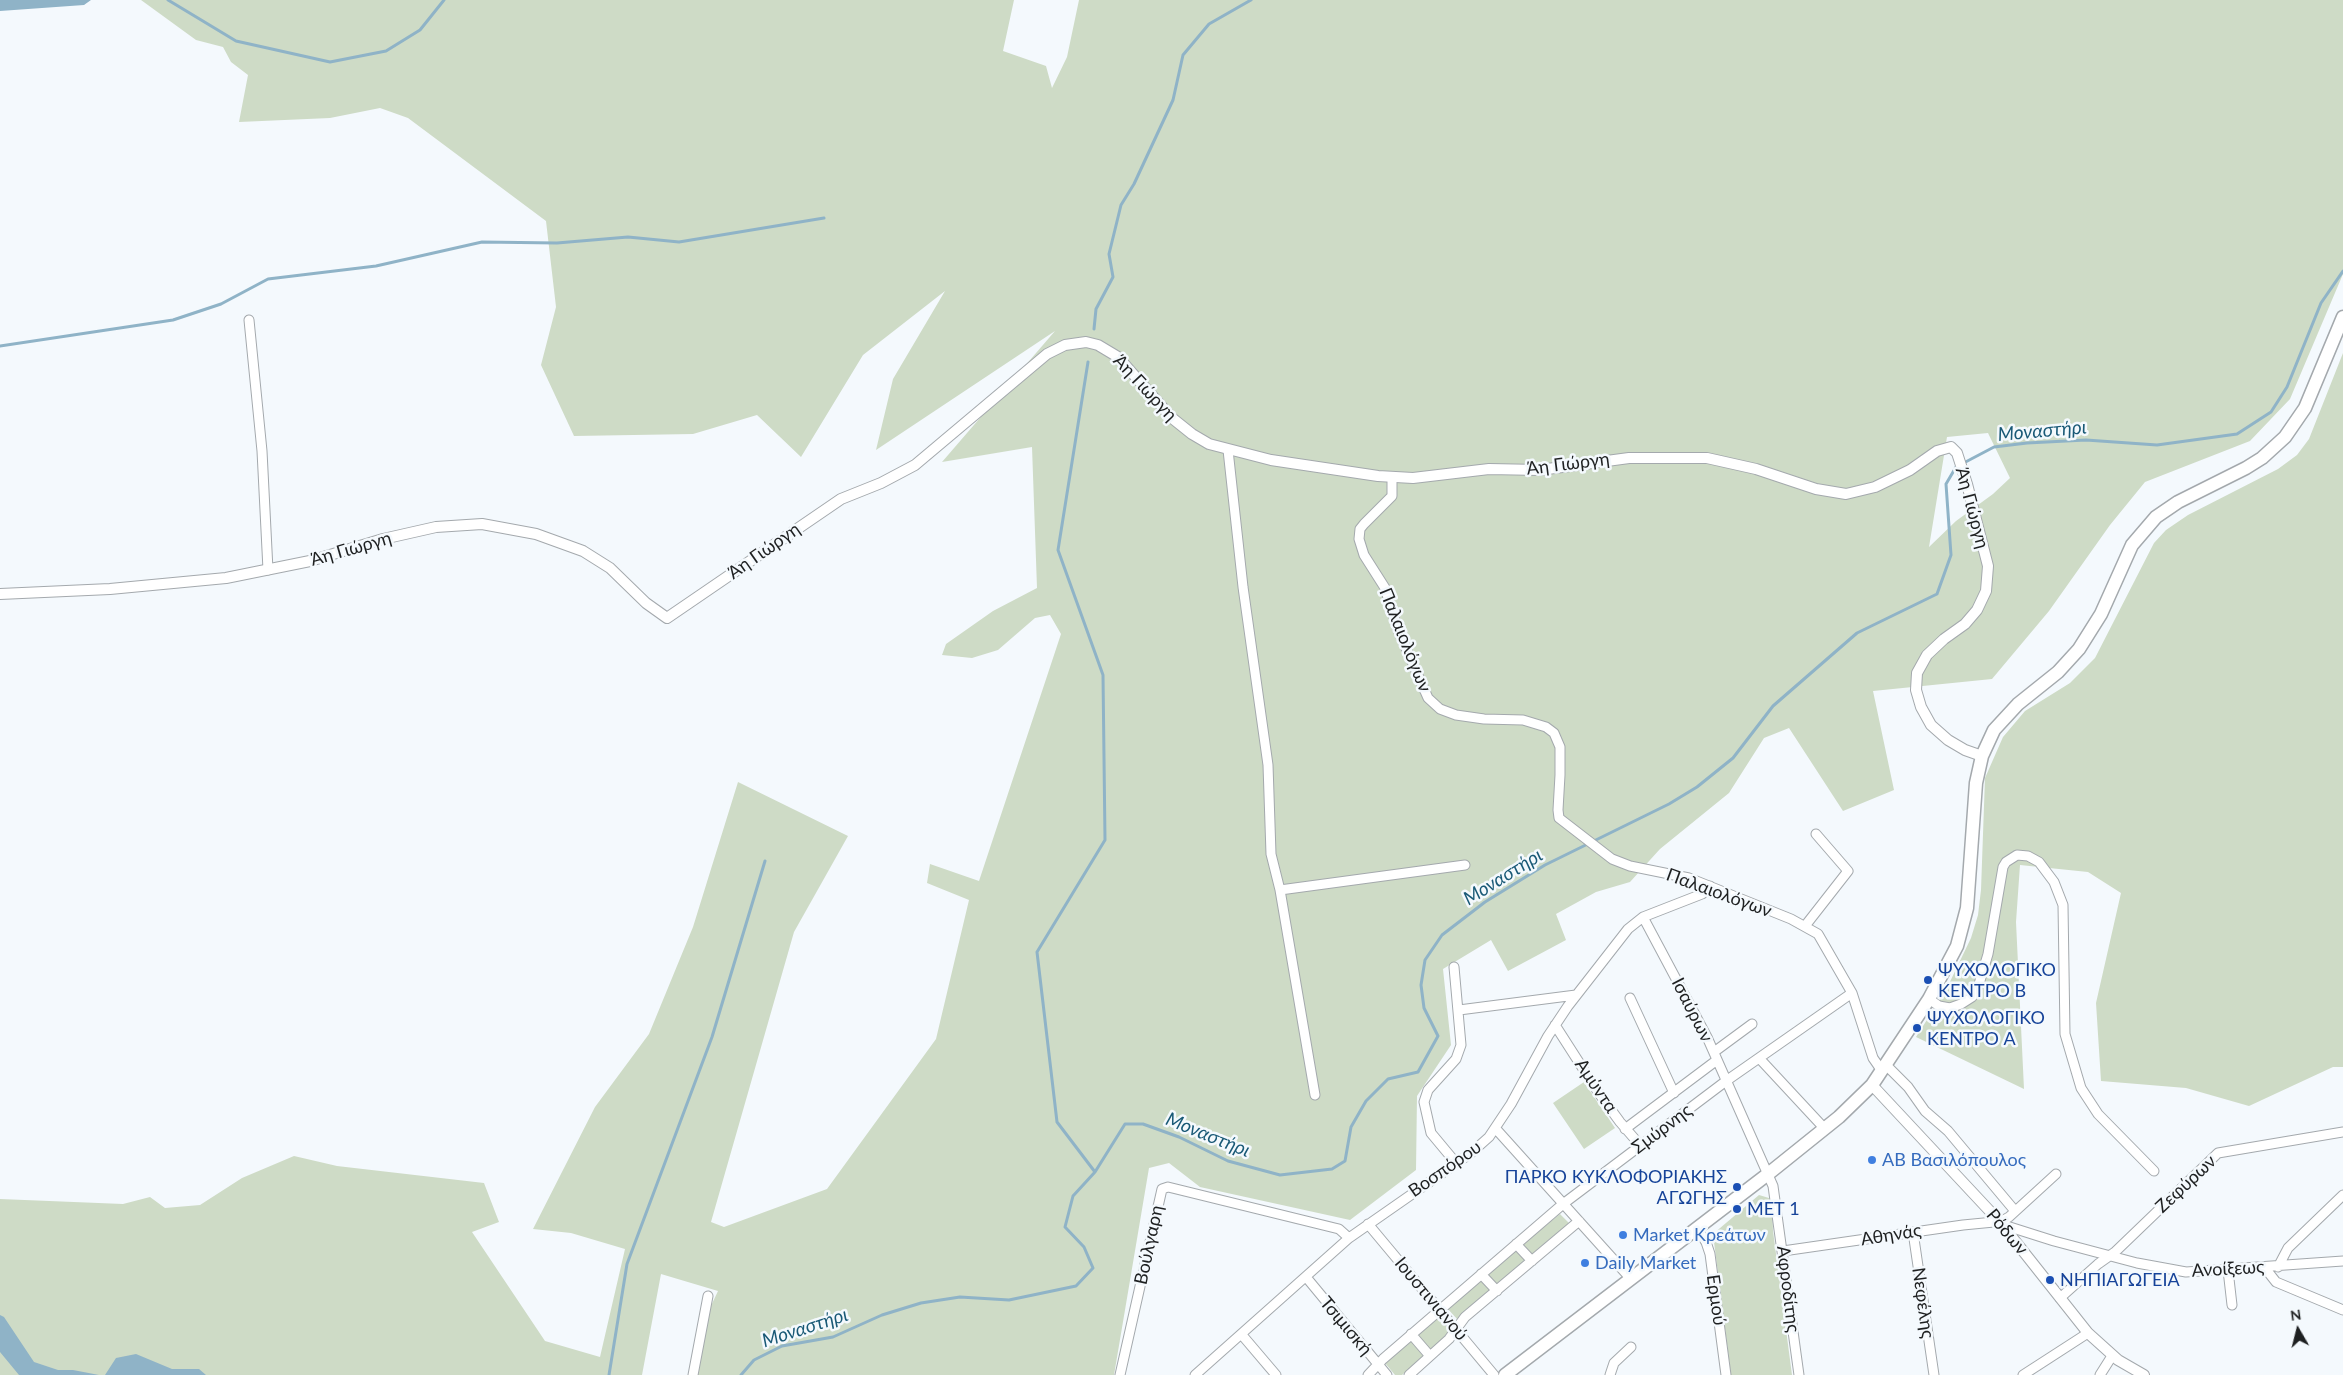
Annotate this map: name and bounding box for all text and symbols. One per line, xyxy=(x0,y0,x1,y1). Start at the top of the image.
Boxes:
street label: Άη Γιώργη xyxy=(1109,350,1181,426)
water label: Μοναστήρι xyxy=(1997,416,2087,446)
street label: Άη Γιώργη xyxy=(1525,448,1611,480)
street label: Άη Γιώργη xyxy=(1951,465,1993,551)
street label: Άη Γιώργη xyxy=(724,518,804,584)
street label: Άη Γιώργη xyxy=(308,527,394,571)
street label: Παλαιολόγων xyxy=(1374,585,1436,695)
water label: Μοναστήρι xyxy=(1459,844,1547,910)
street label: Παλαιολόγων xyxy=(1663,864,1775,922)
place label: ΨΥΧΟΛΟΓΙΚΟ ΚΕΝΤΡΟ B xyxy=(1938,959,2056,1002)
street label: Ισαύρων xyxy=(1667,974,1717,1046)
marker: ΨΥΧΟΛΟΓΙΚΟ ΚΕΝΤΡΟ B xyxy=(1922,974,1934,986)
place label: ΨΥΧΟΛΟΓΙΚΟ ΚΕΝΤΡΟ A xyxy=(1927,1007,2045,1050)
marker: ΨΥΧΟΛΟΓΙΚΟ ΚΕΝΤΡΟ A xyxy=(1911,1022,1923,1034)
street label: Αμύντα xyxy=(1570,1055,1622,1117)
street label: Σμύρνης xyxy=(1628,1100,1696,1158)
water label: Μοναστήρι xyxy=(1163,1108,1253,1162)
street label: Βοσπόρου xyxy=(1404,1136,1486,1202)
place label: ΑΒ Βασιλόπουλος xyxy=(1882,1149,2026,1171)
street label: Ζεφύρων xyxy=(2151,1151,2221,1217)
marker: ΑΒ Βασιλόπουλος xyxy=(1866,1154,1878,1166)
place label: ΠΑΡΚΟ ΚΥΚΛΟΦΟΡΙΑΚΗΣ ΑΓΩΓΗΣ xyxy=(1505,1166,1727,1208)
marker: ΠΑΡΚΟ ΚΥΚΛΟΦΟΡΙΑΚΗΣ ΑΓΩΓΗΣ xyxy=(1731,1181,1743,1193)
place label: ΜΕΤ 1 xyxy=(1747,1198,1800,1220)
street label: Βούλγαρη xyxy=(1130,1203,1168,1287)
marker: ΜΕΤ 1 xyxy=(1731,1203,1743,1215)
street label: Ρόδων xyxy=(1982,1205,2032,1259)
street label: Αθηνάς xyxy=(1859,1220,1923,1250)
place label: Market Κρεάτων xyxy=(1633,1224,1766,1246)
marker: Market Κρεάτων xyxy=(1617,1229,1629,1241)
street label: Αφροδίτης xyxy=(1772,1244,1804,1334)
place label: Daily Market xyxy=(1595,1252,1696,1274)
street label: Ιουστινιανού xyxy=(1390,1253,1472,1345)
street label: Ανοίξεως xyxy=(2191,1256,2265,1282)
marker: Daily Market xyxy=(1579,1257,1591,1269)
street label: Νεφέλης xyxy=(1907,1266,1939,1340)
place label: ΝΗΠΙΑΓΩΓΕΙΑ xyxy=(2060,1269,2180,1291)
street label: Ερμού xyxy=(1702,1273,1730,1327)
marker: ΝΗΠΙΑΓΩΓΕΙΑ xyxy=(2044,1274,2056,1286)
street label: Τσιμισκή xyxy=(1315,1292,1377,1360)
water label: Μοναστήρι xyxy=(759,1303,851,1353)
north arrow xyxy=(2273,1305,2323,1355)
text: N xyxy=(2289,1305,2302,1324)

